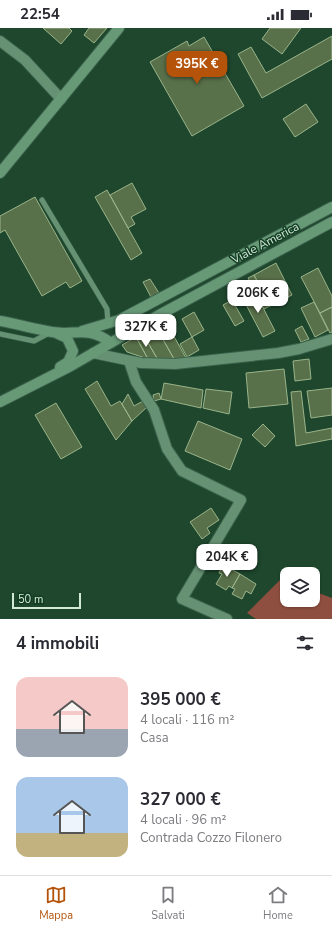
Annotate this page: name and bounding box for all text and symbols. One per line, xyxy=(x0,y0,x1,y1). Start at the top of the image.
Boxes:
text: 22:54 xyxy=(20,4,60,24)
pin: 395K € xyxy=(164,51,230,85)
text: 395K € xyxy=(175,55,219,73)
street label: Viale America xyxy=(227,218,302,268)
pin: 206K € xyxy=(225,280,291,314)
text: 206K € xyxy=(236,284,280,302)
pin: 327K € xyxy=(113,314,179,348)
text: 327K € xyxy=(124,318,168,336)
pin: 204K € xyxy=(194,544,260,578)
text: 204K € xyxy=(205,548,249,566)
map controls xyxy=(280,567,320,607)
button: layers xyxy=(280,567,320,607)
scale bar xyxy=(12,591,81,610)
text: 50 m xyxy=(18,592,43,607)
text: 4 immobili xyxy=(16,632,99,655)
icon: filters xyxy=(294,632,316,654)
text: 395 000 € xyxy=(140,688,221,711)
icon: home xyxy=(48,693,96,741)
text: 4 locali · 116 m² xyxy=(140,711,234,729)
text: Casa xyxy=(140,729,169,747)
text: 327 000 € xyxy=(140,788,221,811)
icon: home xyxy=(48,793,96,841)
text: 4 locali · 96 m² xyxy=(140,811,227,829)
text: Contrada Cozzo Filonero xyxy=(140,829,282,847)
tab: Mappa xyxy=(39,884,73,923)
tab: Salvati xyxy=(151,884,185,923)
tab: Home xyxy=(263,884,293,923)

